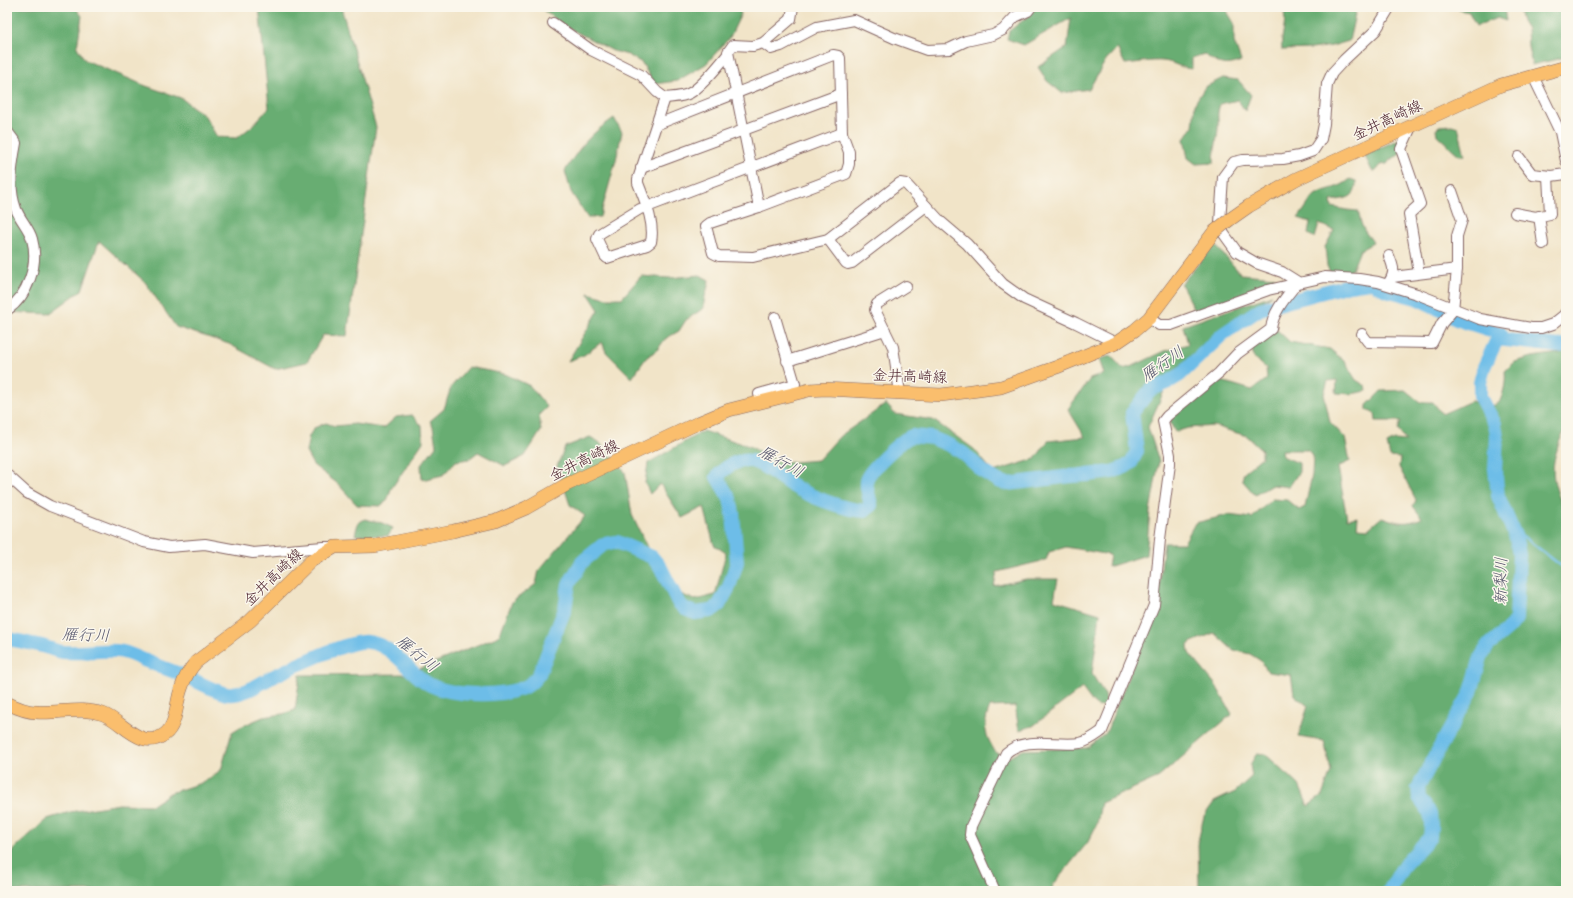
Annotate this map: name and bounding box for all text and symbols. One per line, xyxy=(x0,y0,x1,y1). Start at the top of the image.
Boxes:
street label: 金井高崎線 xyxy=(1350,97,1426,146)
water label: 雁行川 xyxy=(1138,343,1189,387)
street label: 金井高崎線 xyxy=(872,367,948,388)
street label: 金井高崎線 xyxy=(547,436,623,486)
water label: 雁行川 xyxy=(755,443,806,484)
street label: 金井高崎線 xyxy=(240,545,308,611)
water label: 新梨川 xyxy=(1493,557,1513,605)
water label: 雁行川 xyxy=(62,626,110,648)
water label: 雁行川 xyxy=(391,632,441,678)

